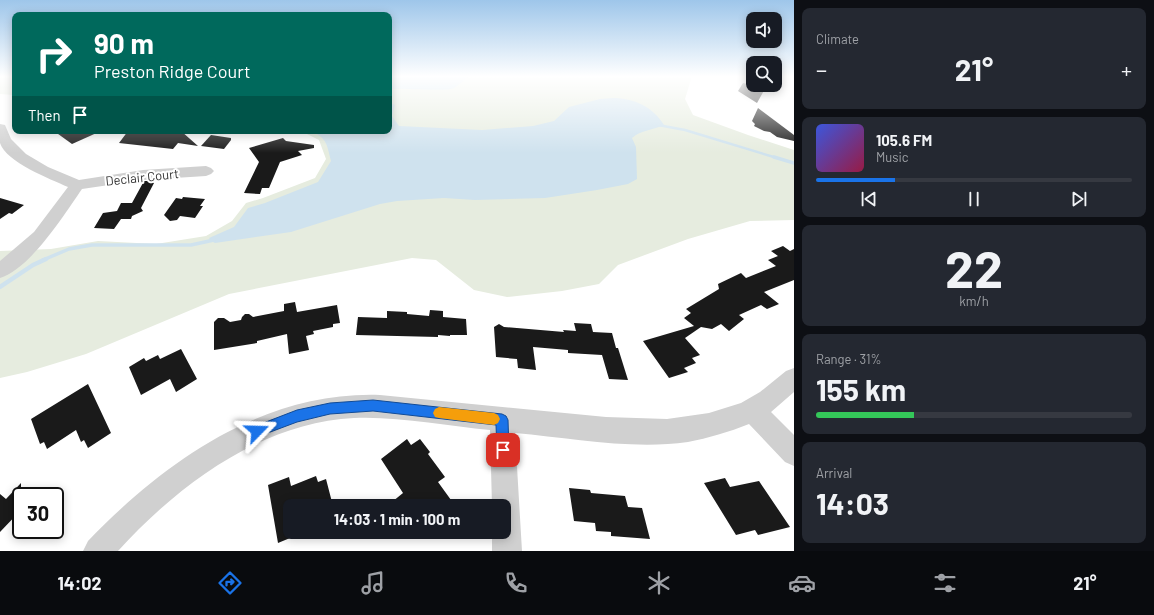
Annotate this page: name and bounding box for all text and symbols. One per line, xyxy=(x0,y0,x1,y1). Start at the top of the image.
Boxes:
map controls xyxy=(746,12,782,92)
button: sound xyxy=(746,12,782,48)
text: 90 m xyxy=(94,26,154,60)
icon: right xyxy=(28,28,80,80)
text: Climate xyxy=(816,31,859,47)
text: 21° xyxy=(955,51,993,87)
button: search xyxy=(746,56,782,92)
text: − xyxy=(816,56,827,82)
text: + xyxy=(1121,56,1132,82)
text: Preston Ridge Court xyxy=(94,60,251,82)
icon: arrive xyxy=(69,104,91,126)
text: Then xyxy=(28,106,61,124)
text: 105.6 FM xyxy=(876,131,932,149)
text: Music xyxy=(876,149,909,165)
street label: Declair Court xyxy=(105,165,179,189)
icon: previous xyxy=(858,188,880,210)
icon: pause xyxy=(963,188,985,210)
icon: next xyxy=(1068,188,1090,210)
text: 22 xyxy=(945,236,1003,298)
text: km/h xyxy=(959,293,989,309)
text: Range · 31% xyxy=(816,351,882,367)
text: 155 km xyxy=(816,371,906,407)
position arrow xyxy=(236,410,278,452)
pin xyxy=(486,433,520,467)
icon: arrive xyxy=(492,439,514,461)
text: Arrival xyxy=(816,465,852,481)
text: 14:03 xyxy=(816,485,889,521)
speed limit sign: 30 xyxy=(12,487,64,539)
text: 14:03 · 1 min · 100 m xyxy=(334,510,460,528)
icon: directions xyxy=(216,569,244,597)
icon: music xyxy=(359,569,387,597)
icon: phone xyxy=(502,569,530,597)
icon: climate xyxy=(645,569,673,597)
icon: car xyxy=(788,569,816,597)
icon: filters xyxy=(931,569,959,597)
text: 14:02 xyxy=(57,572,102,594)
text: 21° xyxy=(1073,572,1096,594)

